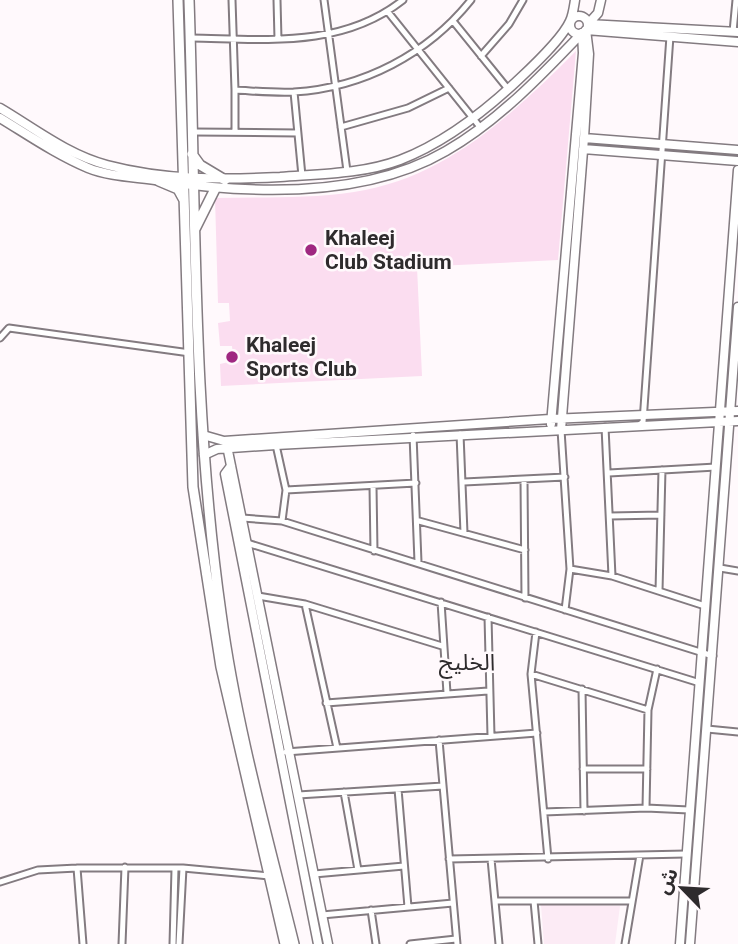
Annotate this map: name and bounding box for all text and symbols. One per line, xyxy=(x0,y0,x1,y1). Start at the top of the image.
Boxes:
place label: Khaleej Club Stadium xyxy=(325,226,452,274)
marker: Khaleej Club Stadium xyxy=(303,242,319,258)
place label: Khaleej Sports Club xyxy=(246,333,357,381)
marker: Khaleej Sports Club xyxy=(224,349,240,365)
district label: الخليج xyxy=(439,649,495,679)
north arrow xyxy=(647,853,717,923)
text: ش xyxy=(651,864,683,898)

